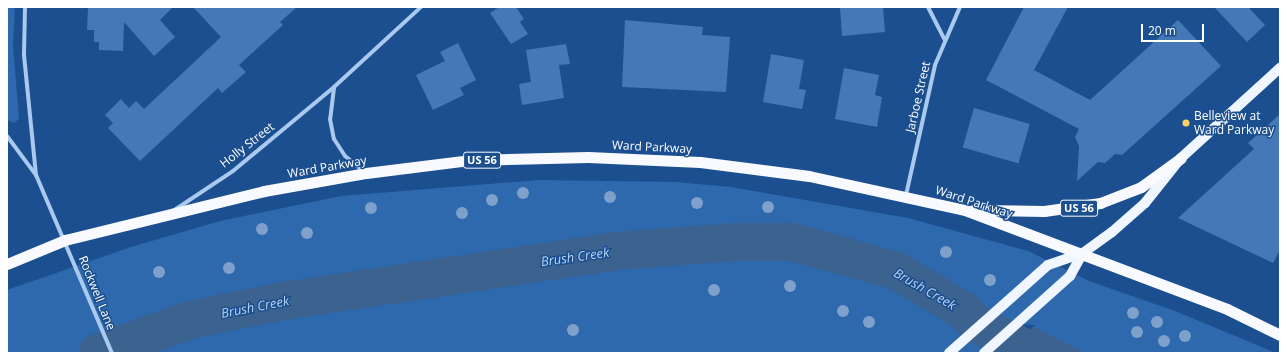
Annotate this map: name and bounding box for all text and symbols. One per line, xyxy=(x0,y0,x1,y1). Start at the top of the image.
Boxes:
scale bar xyxy=(1143,16,1206,42)
text: 20 m xyxy=(1148,22,1176,39)
street label: Jarboe Street xyxy=(903,60,933,134)
place label: Belleview at Ward Parkway xyxy=(1194,109,1274,137)
marker: Belleview at Ward Parkway xyxy=(1181,118,1191,128)
street label: Holly Street xyxy=(217,119,277,171)
street label: Ward Parkway xyxy=(612,138,692,156)
road number: US 56 xyxy=(463,151,501,169)
street label: Ward Parkway xyxy=(286,153,368,181)
street label: Ward Parkway xyxy=(934,183,1014,221)
road number: US 56 xyxy=(1060,199,1098,217)
water label: Brush Creek xyxy=(540,244,610,270)
street label: Rockwell Lane xyxy=(76,254,118,332)
water label: Brush Creek xyxy=(891,265,959,313)
water label: Brush Creek xyxy=(220,293,290,321)

